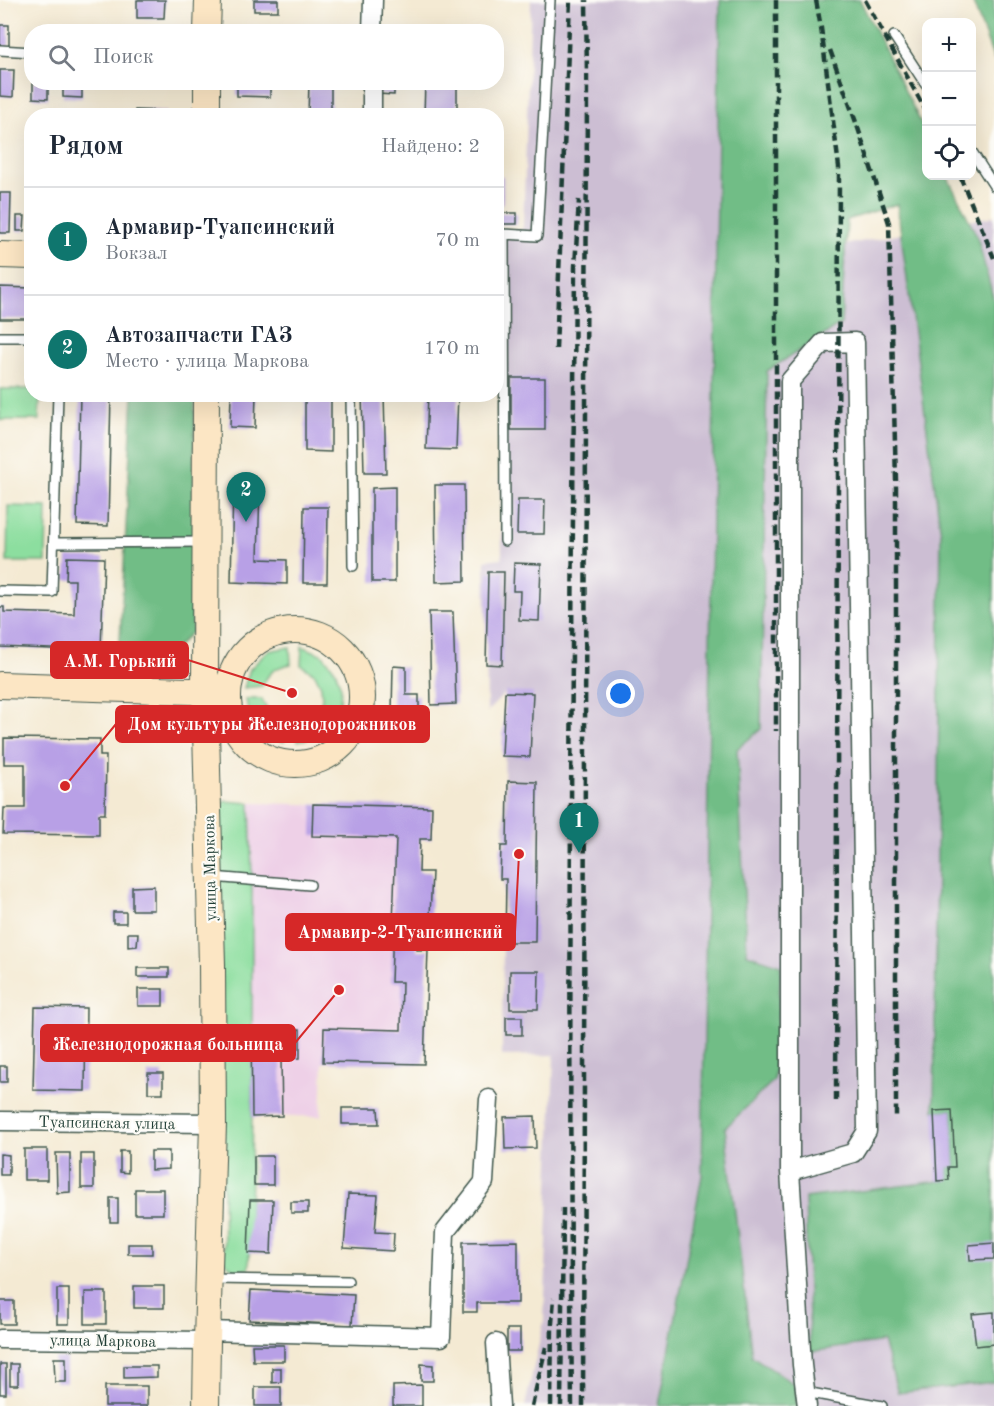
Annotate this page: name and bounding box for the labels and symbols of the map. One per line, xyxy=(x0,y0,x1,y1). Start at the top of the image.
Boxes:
pin: 2 xyxy=(226,472,266,522)
callout: А.М. Горький xyxy=(51,642,188,678)
text: А.М. Горький xyxy=(63,653,177,671)
your location xyxy=(606,679,635,708)
callout: Дом культуры Железнодорожников xyxy=(116,706,429,742)
text: Дом культуры Железнодорожников xyxy=(128,716,416,734)
pin: 1 xyxy=(560,804,598,853)
street label: улица Маркова xyxy=(202,814,220,921)
callout: Армавир-2-Туапсинский xyxy=(286,914,515,950)
text: Армавир-2-Туапсинский xyxy=(297,924,503,942)
callout: Железнодорожная больница xyxy=(41,1025,295,1061)
text: Железнодорожная больница xyxy=(53,1036,283,1054)
street label: Туапсинская улица xyxy=(38,1115,176,1133)
street label: улица Маркова xyxy=(50,1333,156,1351)

